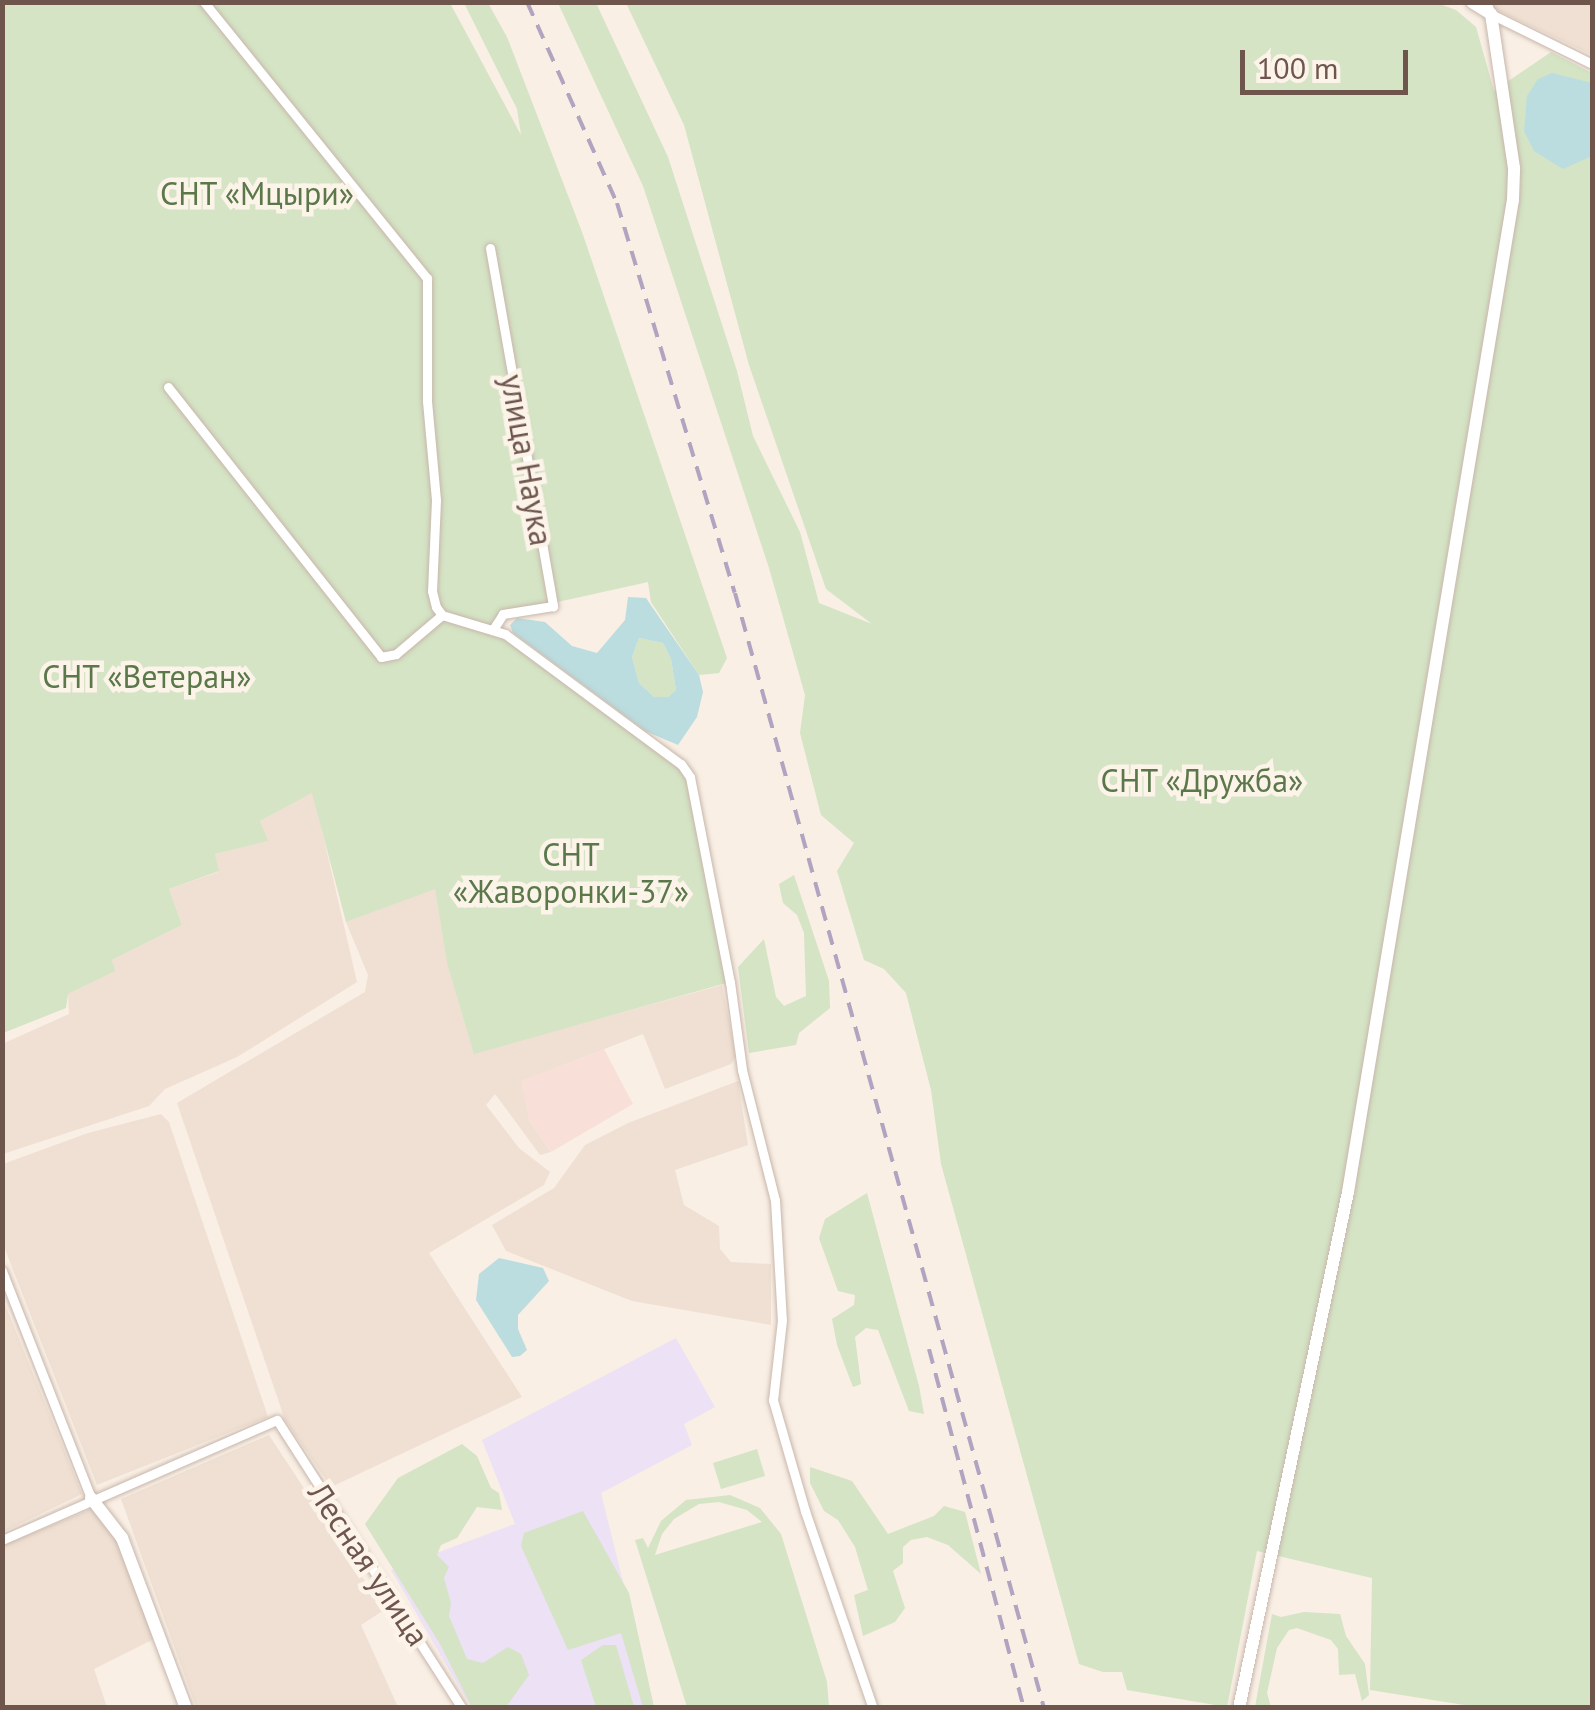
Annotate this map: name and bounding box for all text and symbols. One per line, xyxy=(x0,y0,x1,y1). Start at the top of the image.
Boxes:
scale bar xyxy=(1245,30,1412,92)
text: 100 m xyxy=(1257,48,1338,87)
park label: СНТ «Мцыри» xyxy=(159,174,355,212)
street label: улица Наука xyxy=(493,371,561,549)
park label: СНТ «Ветеран» xyxy=(42,657,252,695)
park label: СНТ «Дружба» xyxy=(1100,761,1304,799)
park label: СНТ «Жаворонки-37» xyxy=(453,836,689,911)
street label: Лесная улица xyxy=(300,1475,438,1653)

